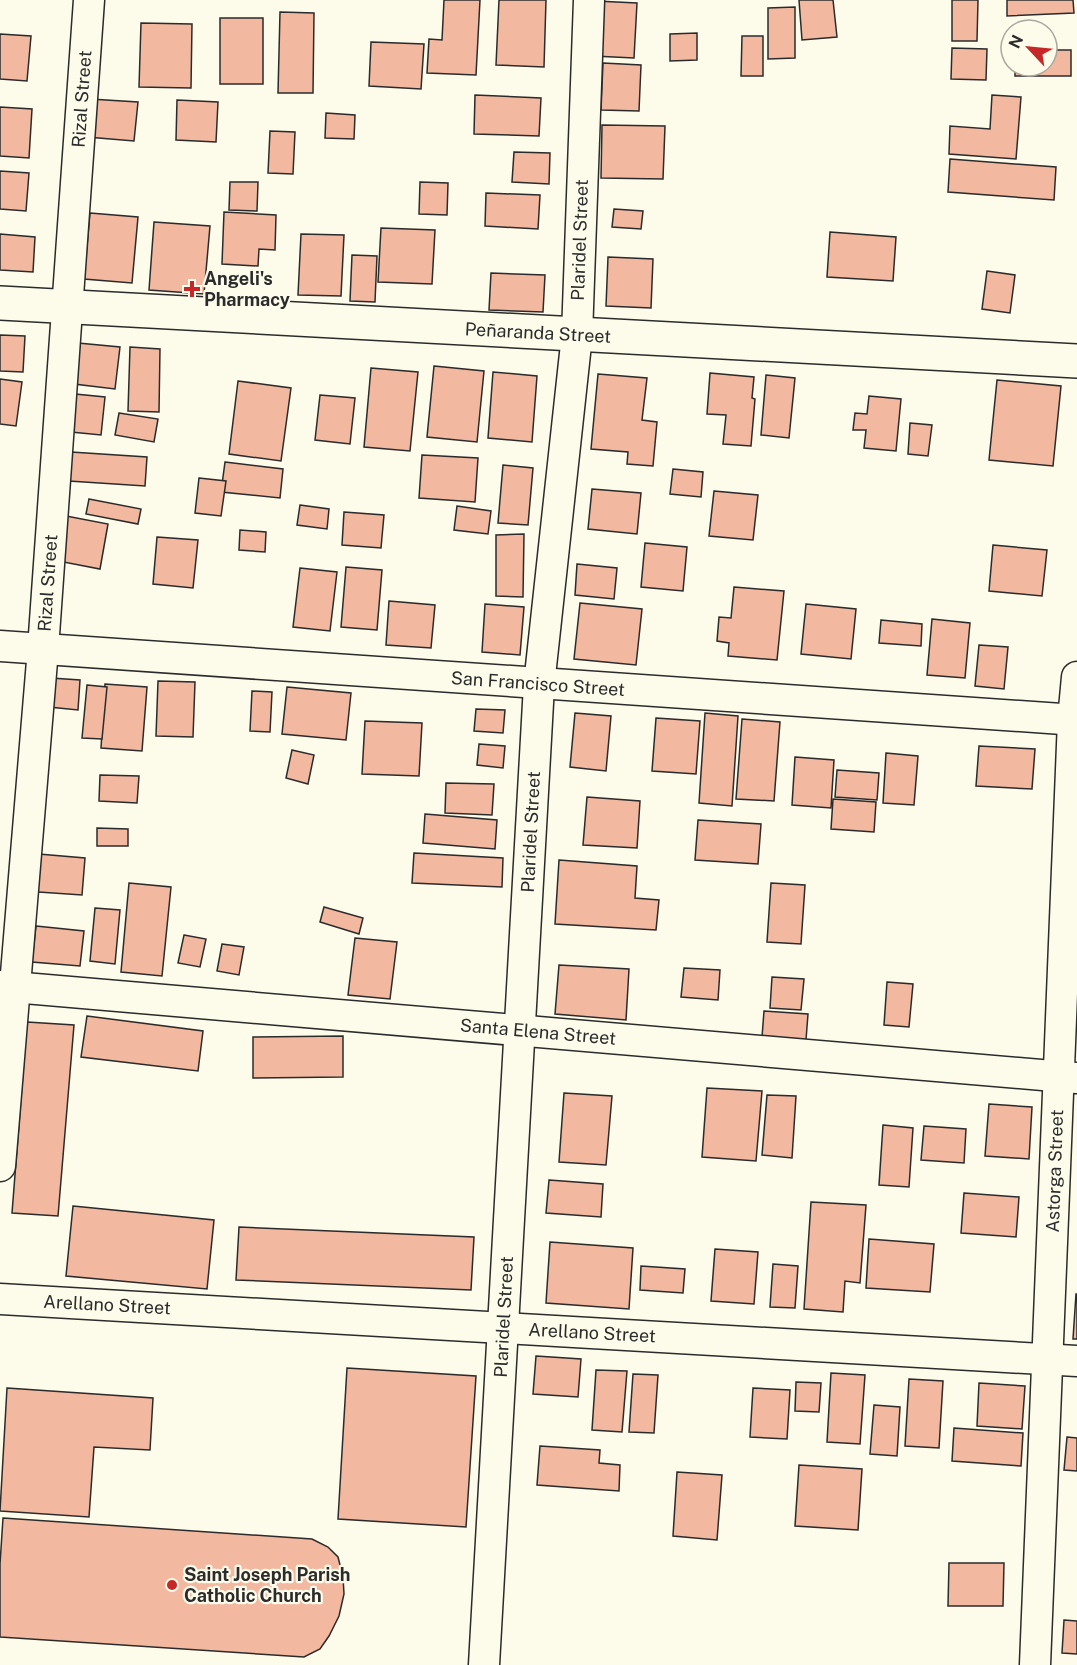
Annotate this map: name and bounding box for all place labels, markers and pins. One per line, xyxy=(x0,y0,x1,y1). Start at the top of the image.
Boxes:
place label: Angeli's Pharmacy xyxy=(204,268,290,310)
marker: Angeli's Pharmacy xyxy=(185,282,199,296)
place label: Saint Joseph Parish Catholic Church xyxy=(184,1564,350,1606)
marker: Saint Joseph Parish Catholic Church xyxy=(165,1578,179,1592)

